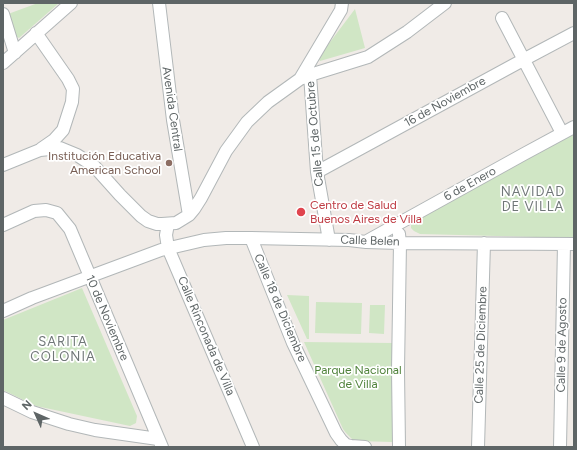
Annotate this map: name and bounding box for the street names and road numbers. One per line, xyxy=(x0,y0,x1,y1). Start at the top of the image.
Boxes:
street label: Avenida Central xyxy=(159,66,185,152)
street label: 16 de Noviembre xyxy=(402,74,488,130)
street label: Calle 15 de Octubre xyxy=(303,81,327,187)
street label: 6 de Enero xyxy=(441,164,499,204)
street label: Calle Belen xyxy=(340,233,400,249)
street label: Calle 18 de Diciembre xyxy=(251,252,309,364)
street label: 10 de Noviembre xyxy=(82,273,132,363)
street label: Calle Rinconada de Villa xyxy=(174,274,238,398)
street label: Calle 25 de Diciembre xyxy=(472,286,490,404)
street label: Calle 9 de Agosto xyxy=(554,297,570,393)

